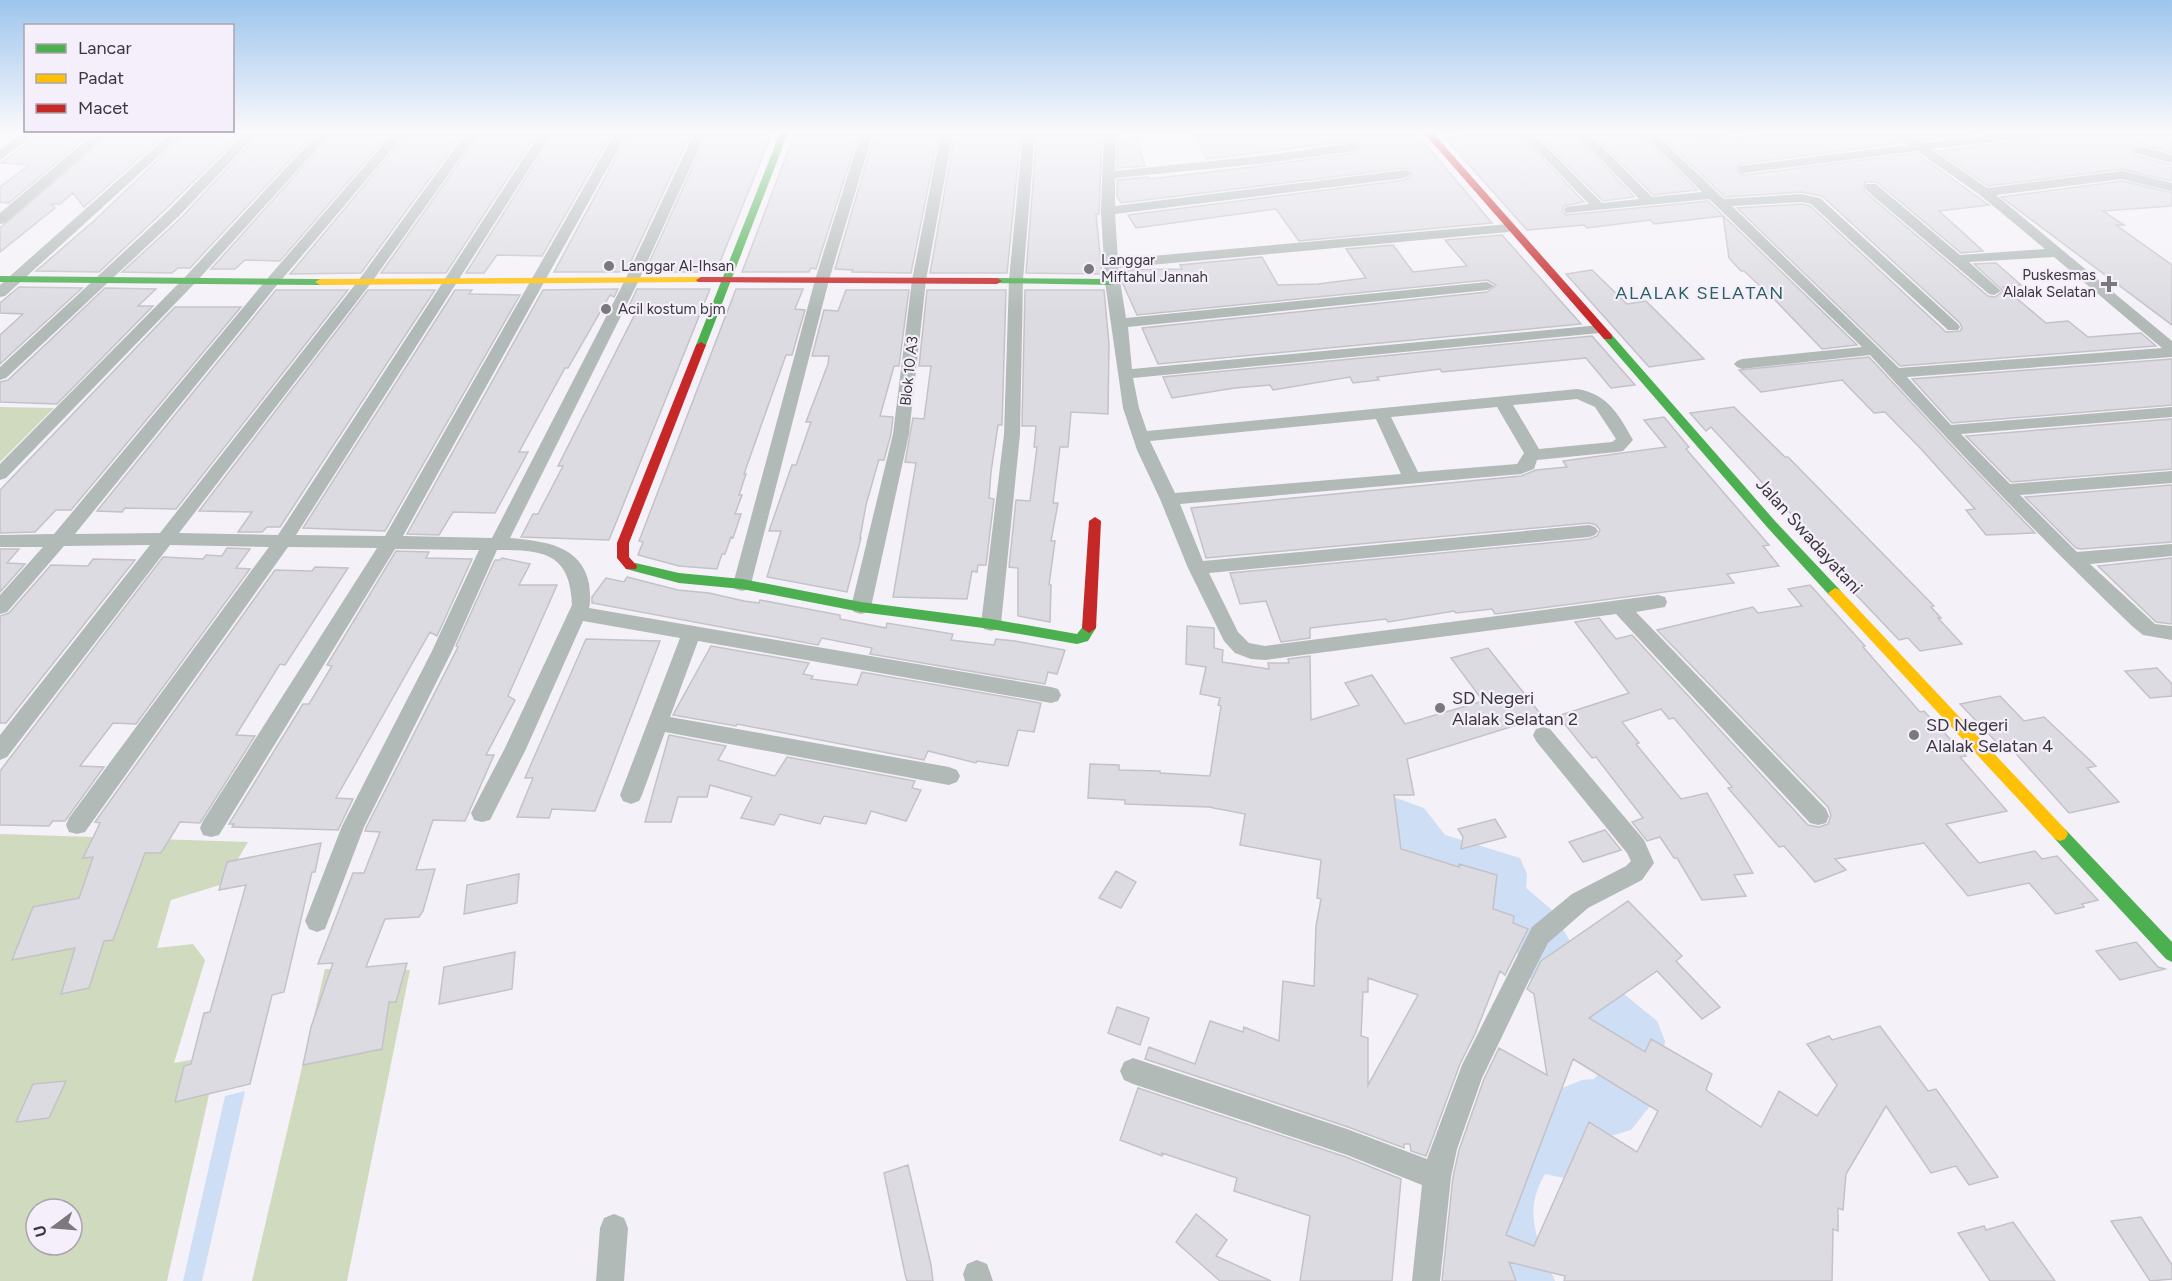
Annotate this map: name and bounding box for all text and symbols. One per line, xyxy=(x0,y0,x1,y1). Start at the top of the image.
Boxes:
legend xyxy=(24,24,234,132)
text: Lancar xyxy=(78,37,132,59)
text: Padat xyxy=(78,67,124,89)
text: Macet xyxy=(78,97,129,119)
place label: Langgar Miftahul Jannah xyxy=(1101,251,1208,286)
place label: Langgar Al-Ihsan xyxy=(621,257,734,275)
marker: Langgar Al-Ihsan xyxy=(602,259,616,273)
marker: Langgar Miftahul Jannah xyxy=(1082,262,1096,276)
place label: Puskesmas Alalak Selatan xyxy=(2003,266,2096,301)
marker: Puskesmas Alalak Selatan xyxy=(2100,275,2118,293)
district label: ALALAK SELATAN xyxy=(1615,282,1785,304)
place label: Acil kostum bjm xyxy=(618,300,726,318)
marker: Acil kostum bjm xyxy=(599,302,613,316)
street label: Blok 10 A3 xyxy=(896,335,922,407)
street label: Jalan Swadayatani xyxy=(1751,473,1867,599)
place label: SD Negeri Alalak Selatan 2 xyxy=(1452,687,1578,730)
marker: SD Negeri Alalak Selatan 2 xyxy=(1433,701,1447,715)
place label: SD Negeri Alalak Selatan 4 xyxy=(1926,714,2053,757)
marker: SD Negeri Alalak Selatan 4 xyxy=(1907,728,1921,742)
north arrow xyxy=(24,1197,84,1257)
text: U xyxy=(29,1223,51,1239)

